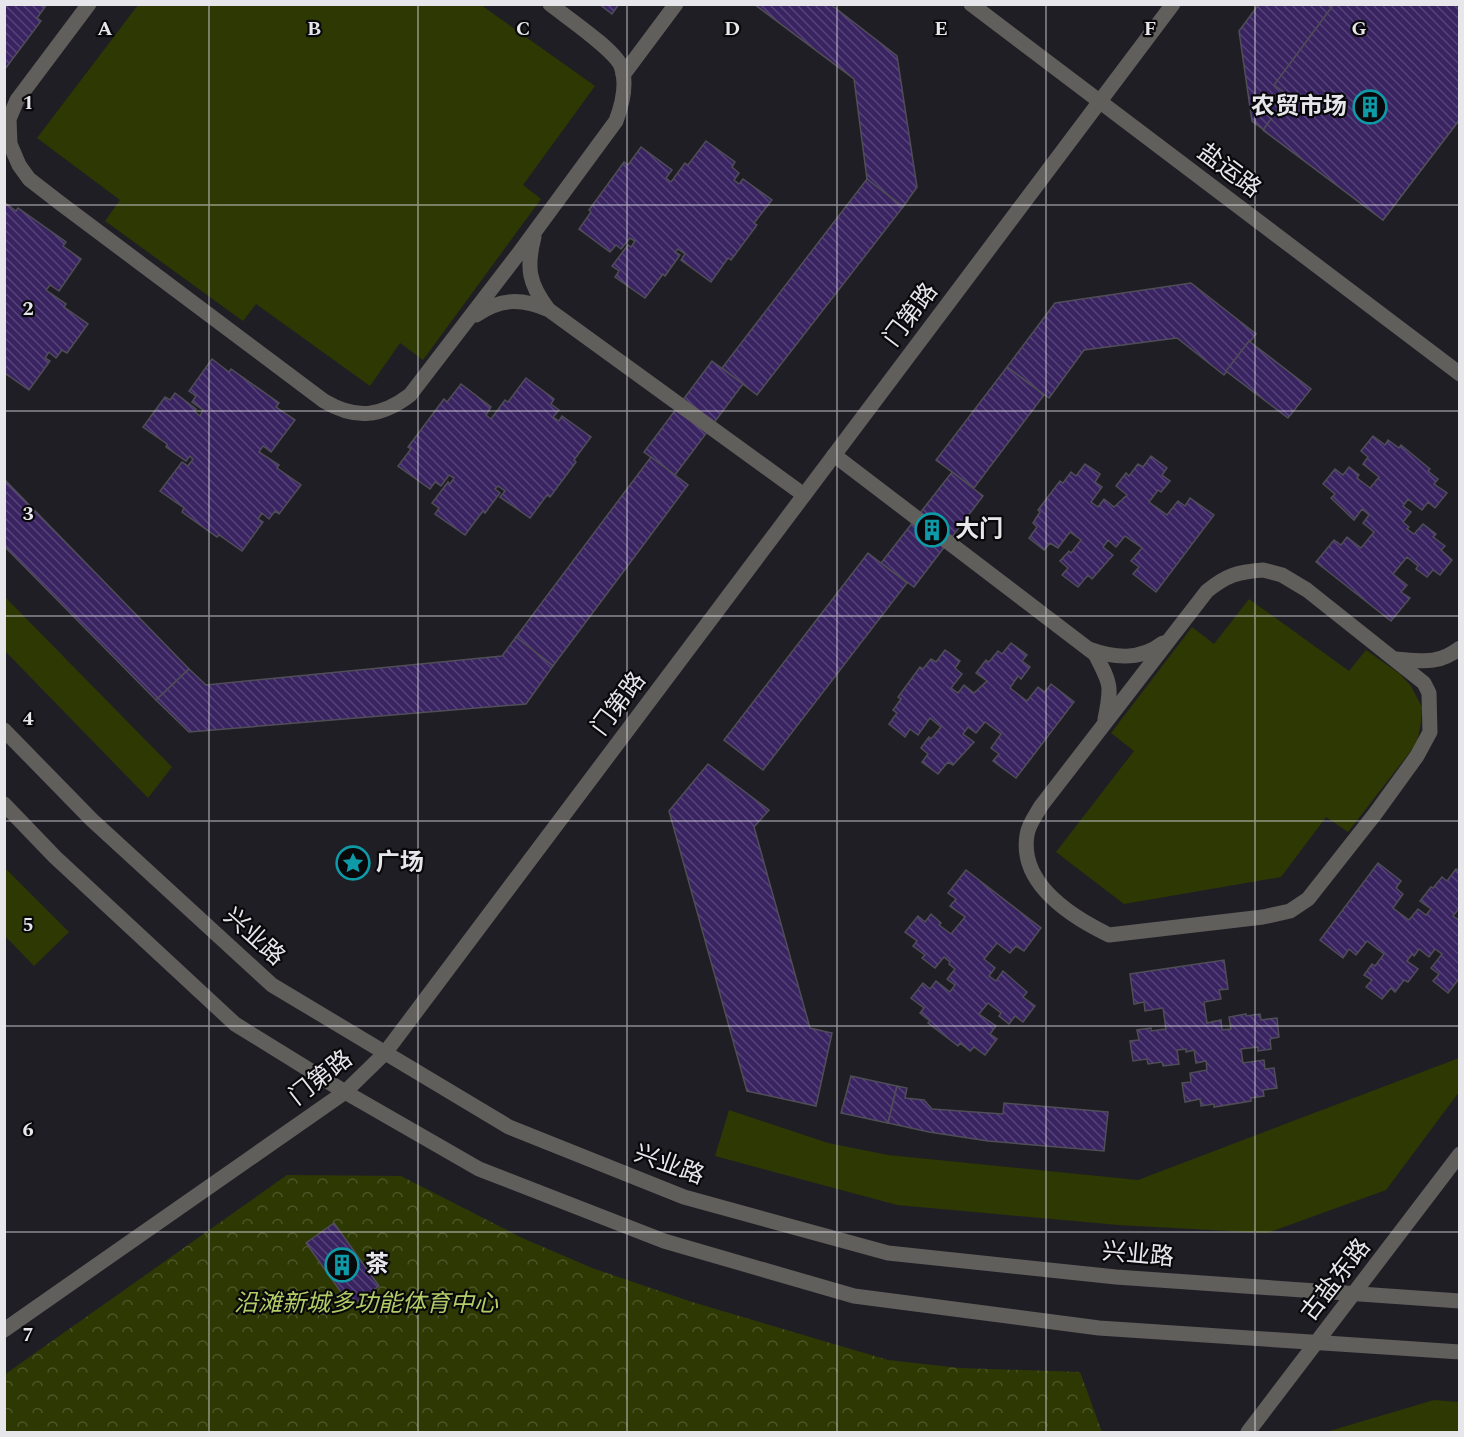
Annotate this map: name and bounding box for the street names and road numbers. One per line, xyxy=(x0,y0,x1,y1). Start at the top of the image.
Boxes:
street label: 盐运路 xyxy=(1189,135,1269,207)
street label: 门第路 xyxy=(875,275,947,355)
street label: 门第路 xyxy=(583,664,655,744)
street label: 兴业路 xyxy=(215,900,293,974)
street label: 门第路 xyxy=(282,1042,360,1114)
street label: 兴业路 xyxy=(629,1136,709,1194)
street label: 古盐东路 xyxy=(1292,1231,1380,1329)
street label: 兴业路 xyxy=(1101,1234,1175,1276)

